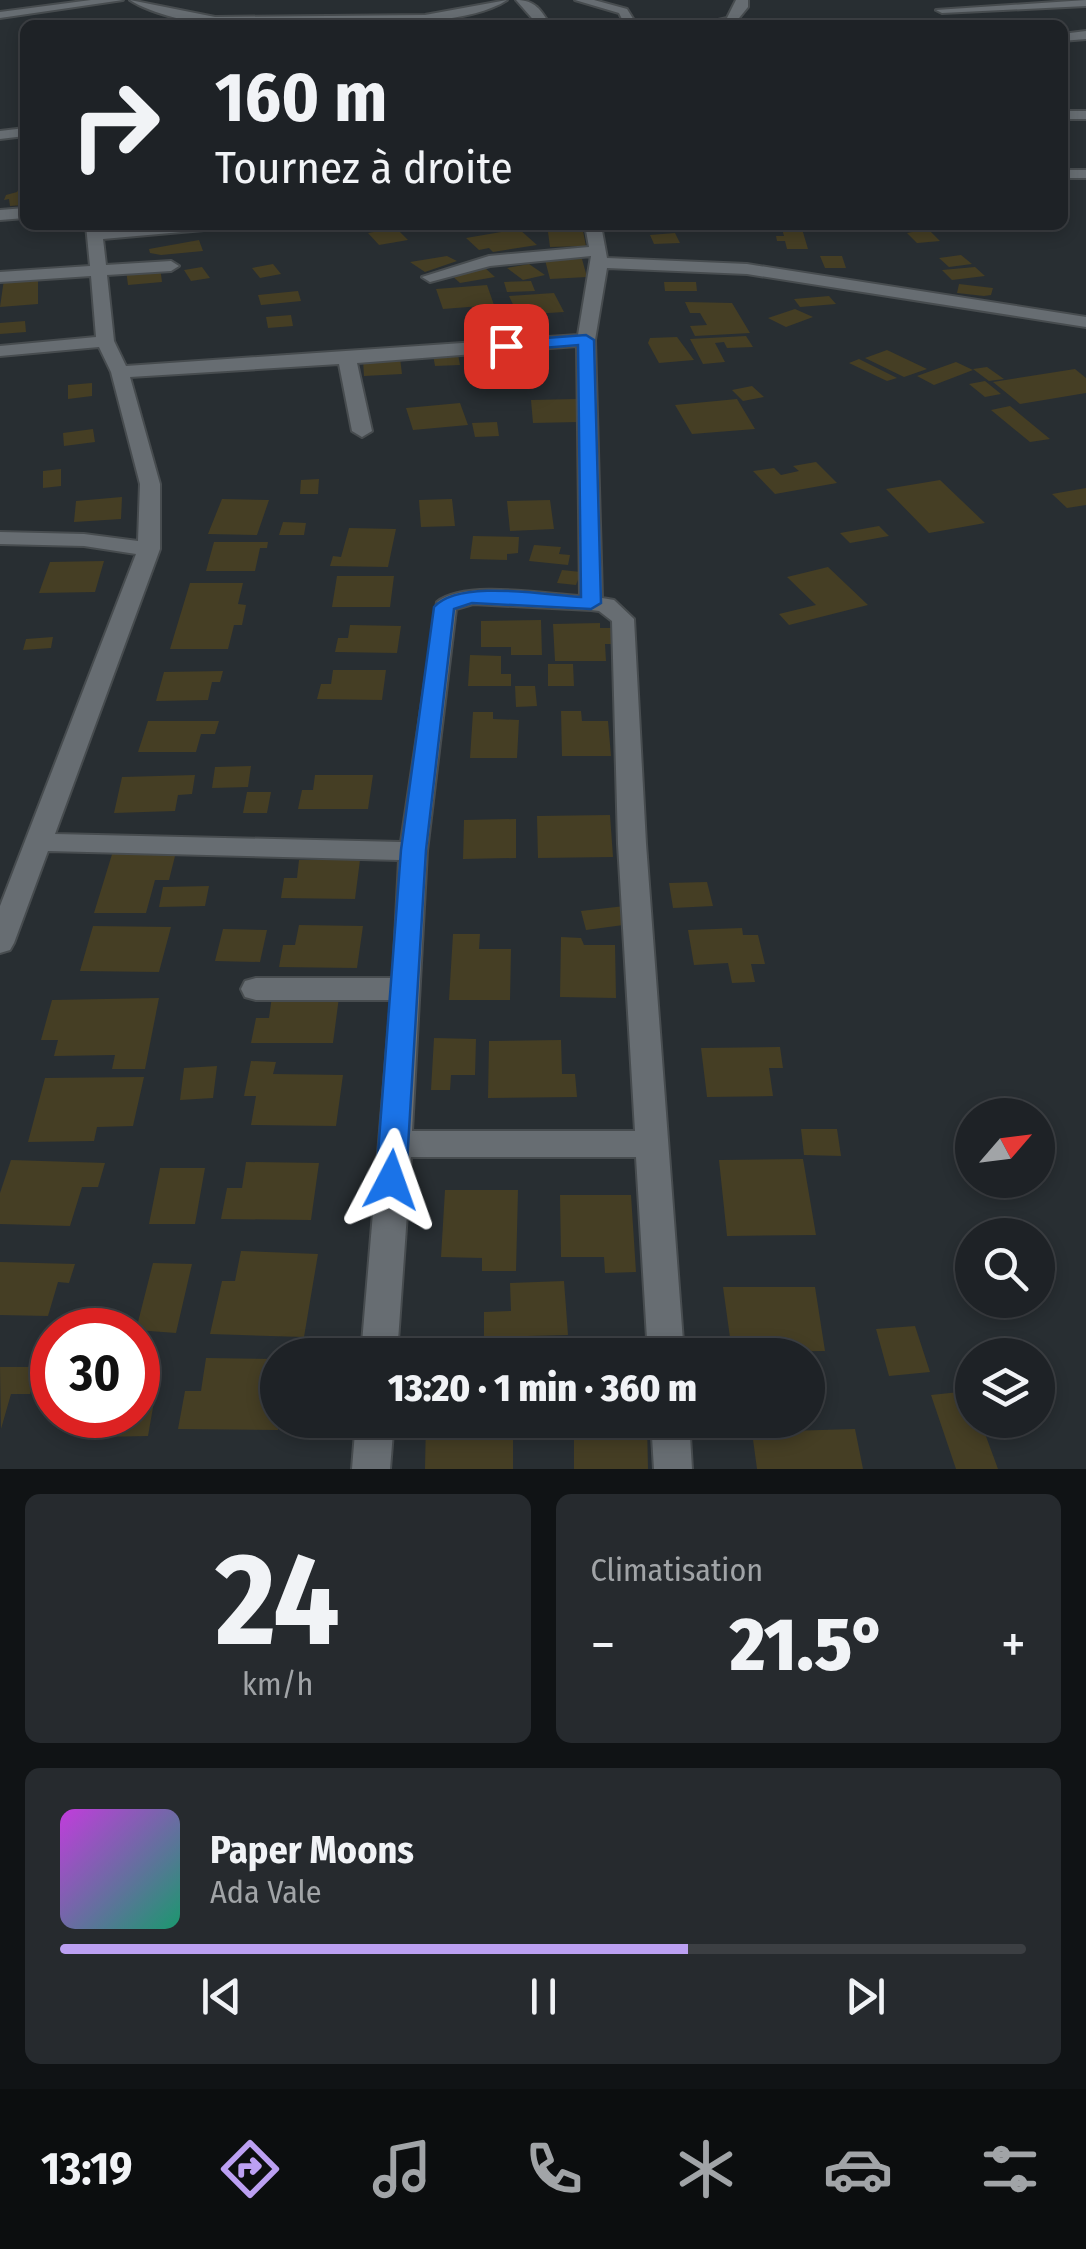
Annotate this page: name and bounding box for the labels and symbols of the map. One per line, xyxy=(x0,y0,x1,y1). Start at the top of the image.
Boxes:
pin xyxy=(464,304,549,389)
north arrow xyxy=(955,1098,1055,1198)
position arrow xyxy=(339,1128,443,1232)
speed limit sign: 30 xyxy=(30,1308,160,1438)

